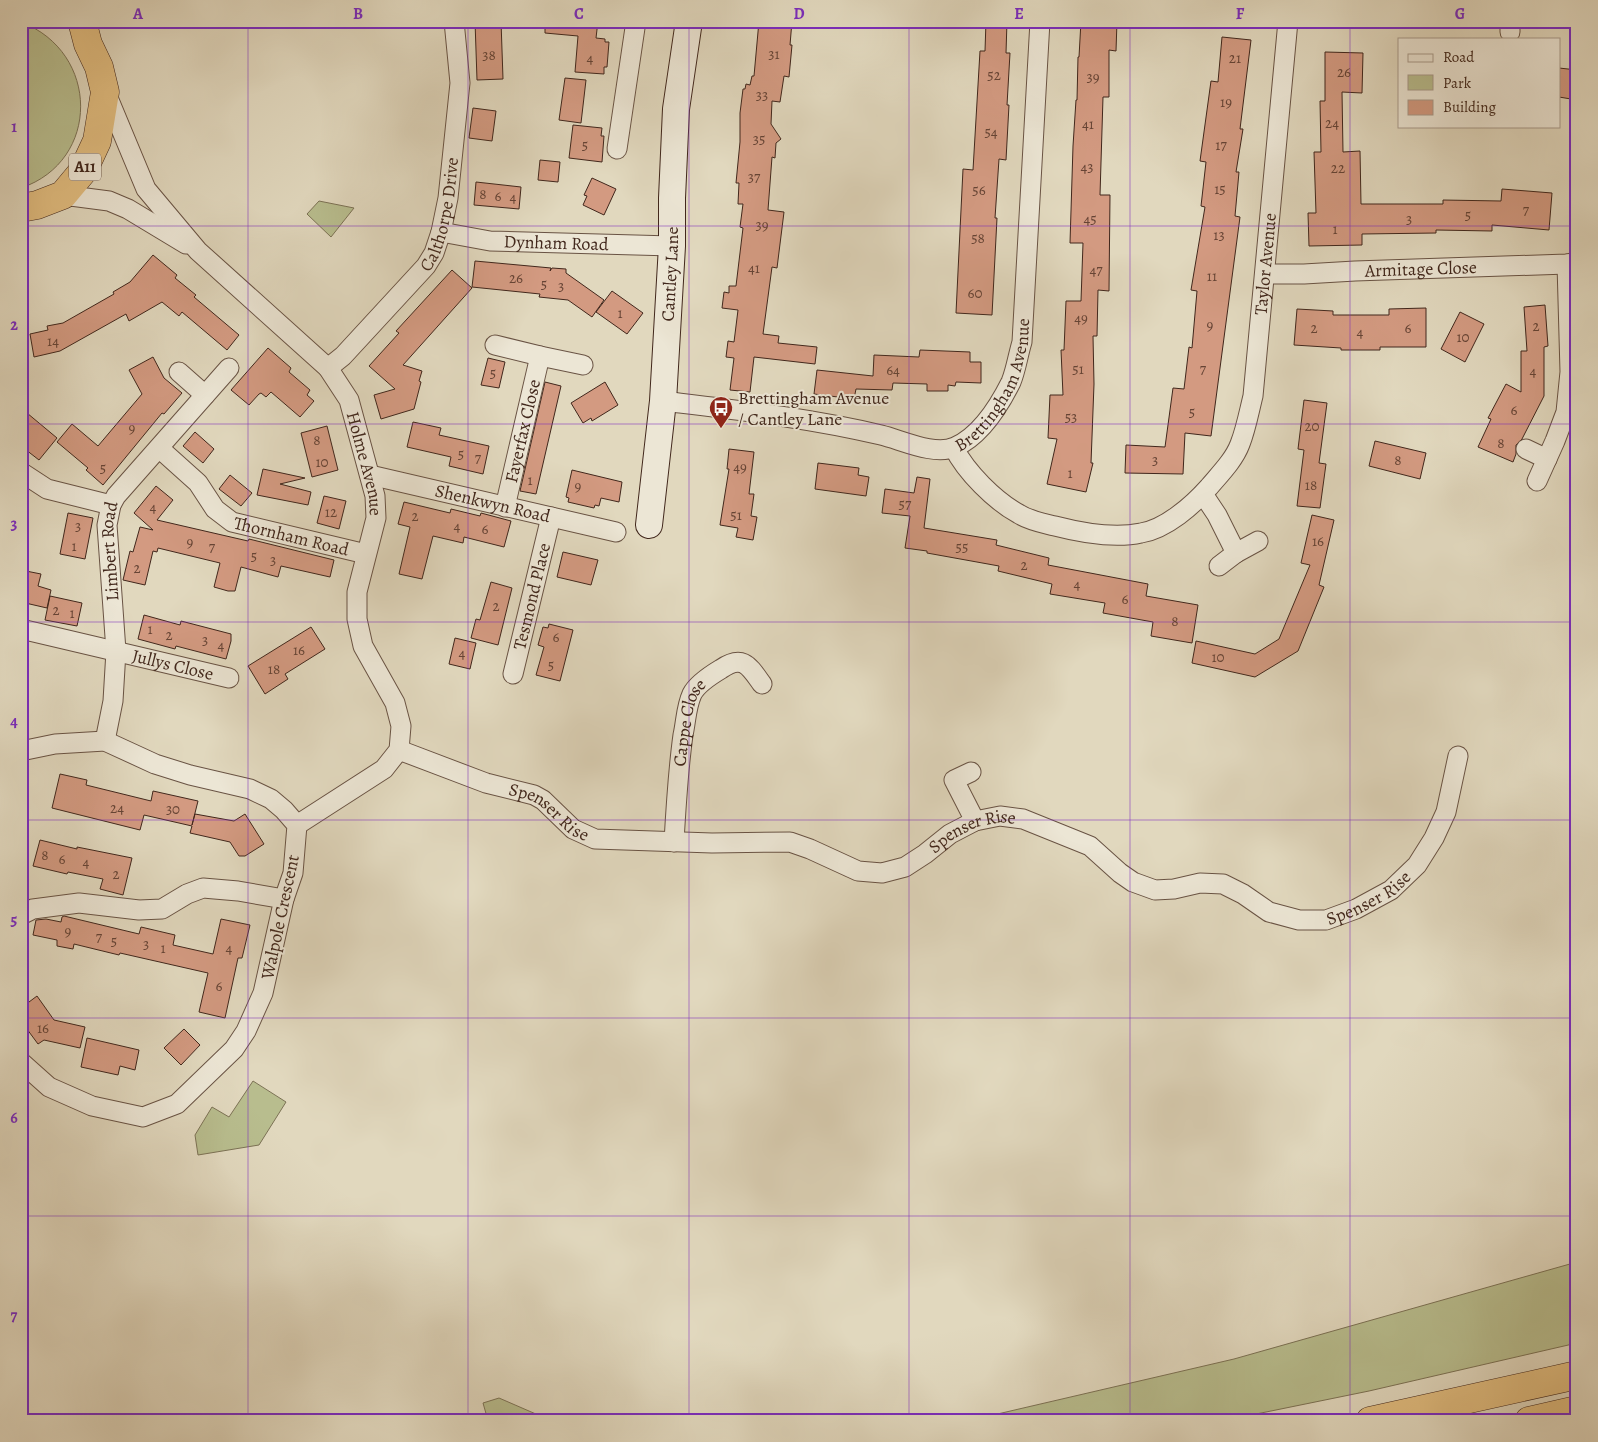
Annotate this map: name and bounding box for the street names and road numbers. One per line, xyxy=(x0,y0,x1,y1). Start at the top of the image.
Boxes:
road number: A11 xyxy=(69,154,101,180)
street label: Calthorpe Drive xyxy=(414,156,464,276)
street label: Taylor Avenue xyxy=(1249,212,1282,316)
street label: Cantley Lane xyxy=(656,227,684,322)
street label: Dynham Road xyxy=(503,229,609,256)
street label: Armitage Close xyxy=(1363,255,1477,283)
street label: Brettingham Avenue xyxy=(950,318,1035,457)
street label: Fayerfax Close xyxy=(499,377,546,485)
street label: Holme Avenue xyxy=(341,409,388,516)
street label: Shenkwyn Road xyxy=(433,478,553,528)
street label: Limbert Road xyxy=(95,499,124,602)
street label: Thornham Road xyxy=(231,511,352,562)
street label: Tesmond Place xyxy=(507,540,556,652)
street label: Jullys Close xyxy=(130,644,216,686)
street label: Cappe Close xyxy=(667,673,711,768)
street label: Spenser Rise xyxy=(506,777,593,847)
street label: Spenser Rise xyxy=(923,804,1017,859)
street label: Walpole Crescent xyxy=(255,852,305,982)
street label: Spenser Rise xyxy=(1323,865,1416,931)

